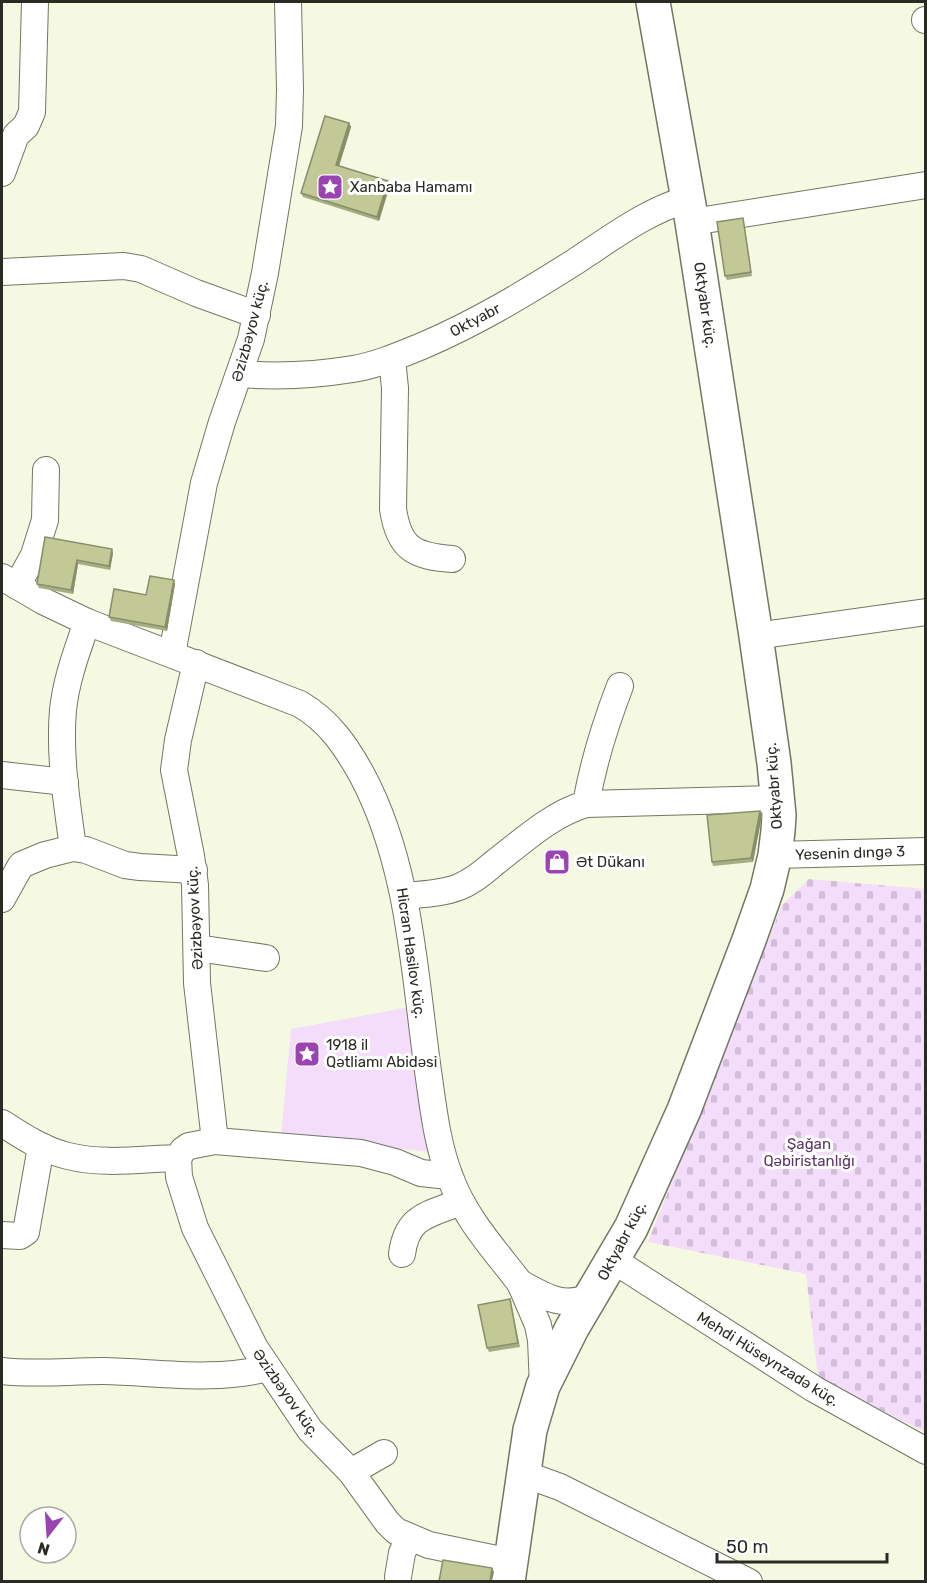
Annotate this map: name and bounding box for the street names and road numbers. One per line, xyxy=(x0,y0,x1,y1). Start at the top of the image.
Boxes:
street label: Oktyabr küç. xyxy=(690,261,720,349)
street label: Əzizbəyov küç. xyxy=(228,278,272,384)
street label: Oktyabr xyxy=(447,299,504,341)
street label: Oktyabr küç. xyxy=(762,742,786,830)
street label: Yesenin dıngə 3 xyxy=(795,842,905,864)
street label: Əzizbəyov küç. xyxy=(183,865,207,971)
street label: Hicran Hasilov küç. xyxy=(393,886,429,1020)
street label: Oktyabr küç. xyxy=(594,1198,650,1284)
street label: Mehdi Hüseynzadə küç. xyxy=(694,1308,842,1410)
street label: Əzizbəyov küç. xyxy=(249,1345,323,1441)

